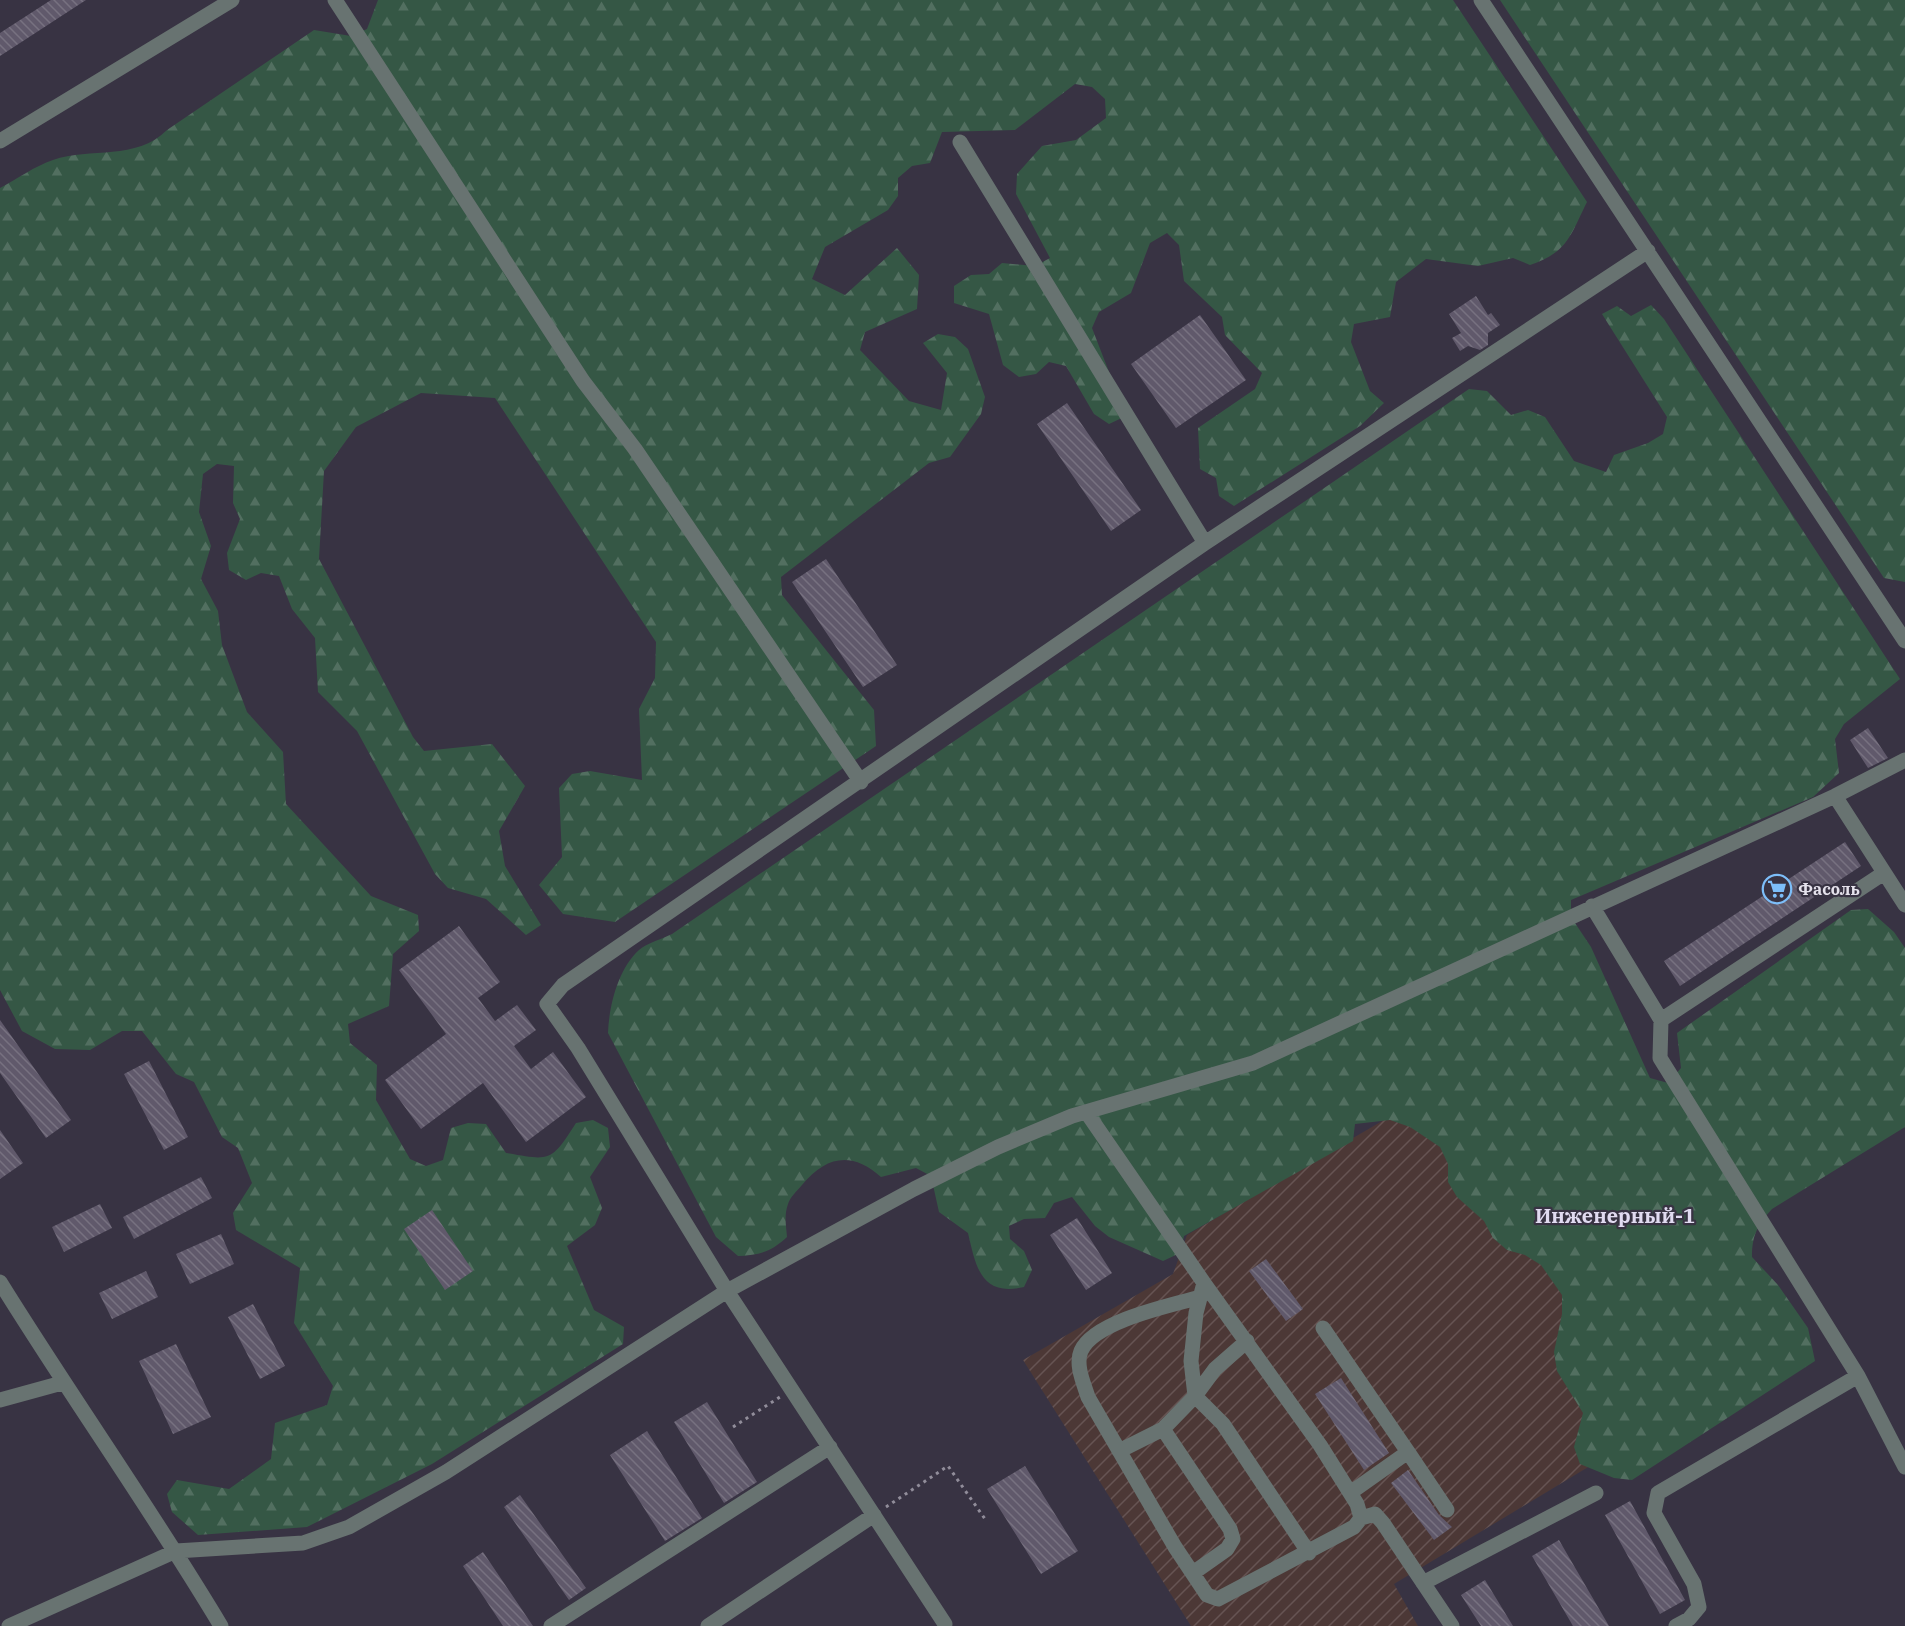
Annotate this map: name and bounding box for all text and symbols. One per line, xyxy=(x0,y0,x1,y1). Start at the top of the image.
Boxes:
supermarket icon: Фасоль xyxy=(1761,873,1793,905)
place label: Фасоль xyxy=(1798,879,1860,899)
district label: Инженерный-1 xyxy=(1535,1202,1695,1229)

